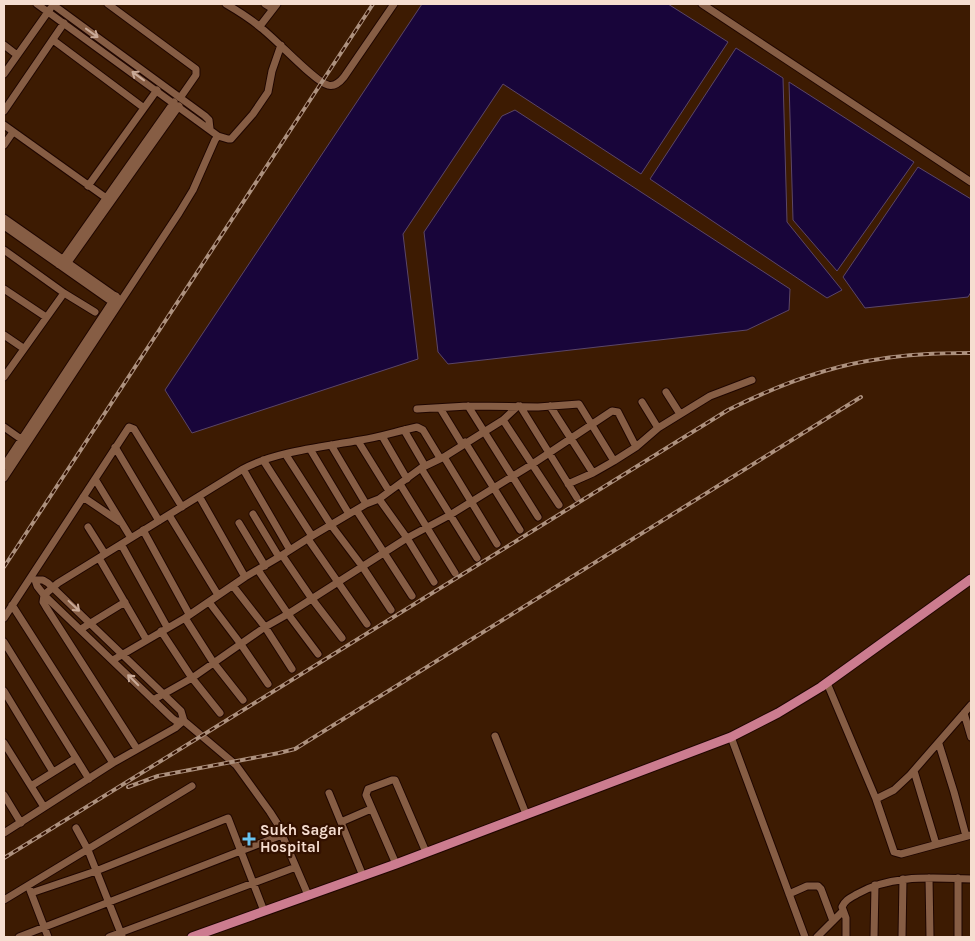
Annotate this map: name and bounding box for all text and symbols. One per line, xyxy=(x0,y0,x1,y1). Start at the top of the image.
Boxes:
one-way arrow xyxy=(85,27,98,38)
one-way arrow xyxy=(132,71,145,82)
one-way arrow xyxy=(67,600,80,612)
one-way arrow xyxy=(128,675,140,687)
place label: Sukh Sagar Hospital xyxy=(260,821,343,856)
marker: Sukh Sagar Hospital xyxy=(242,832,256,846)

